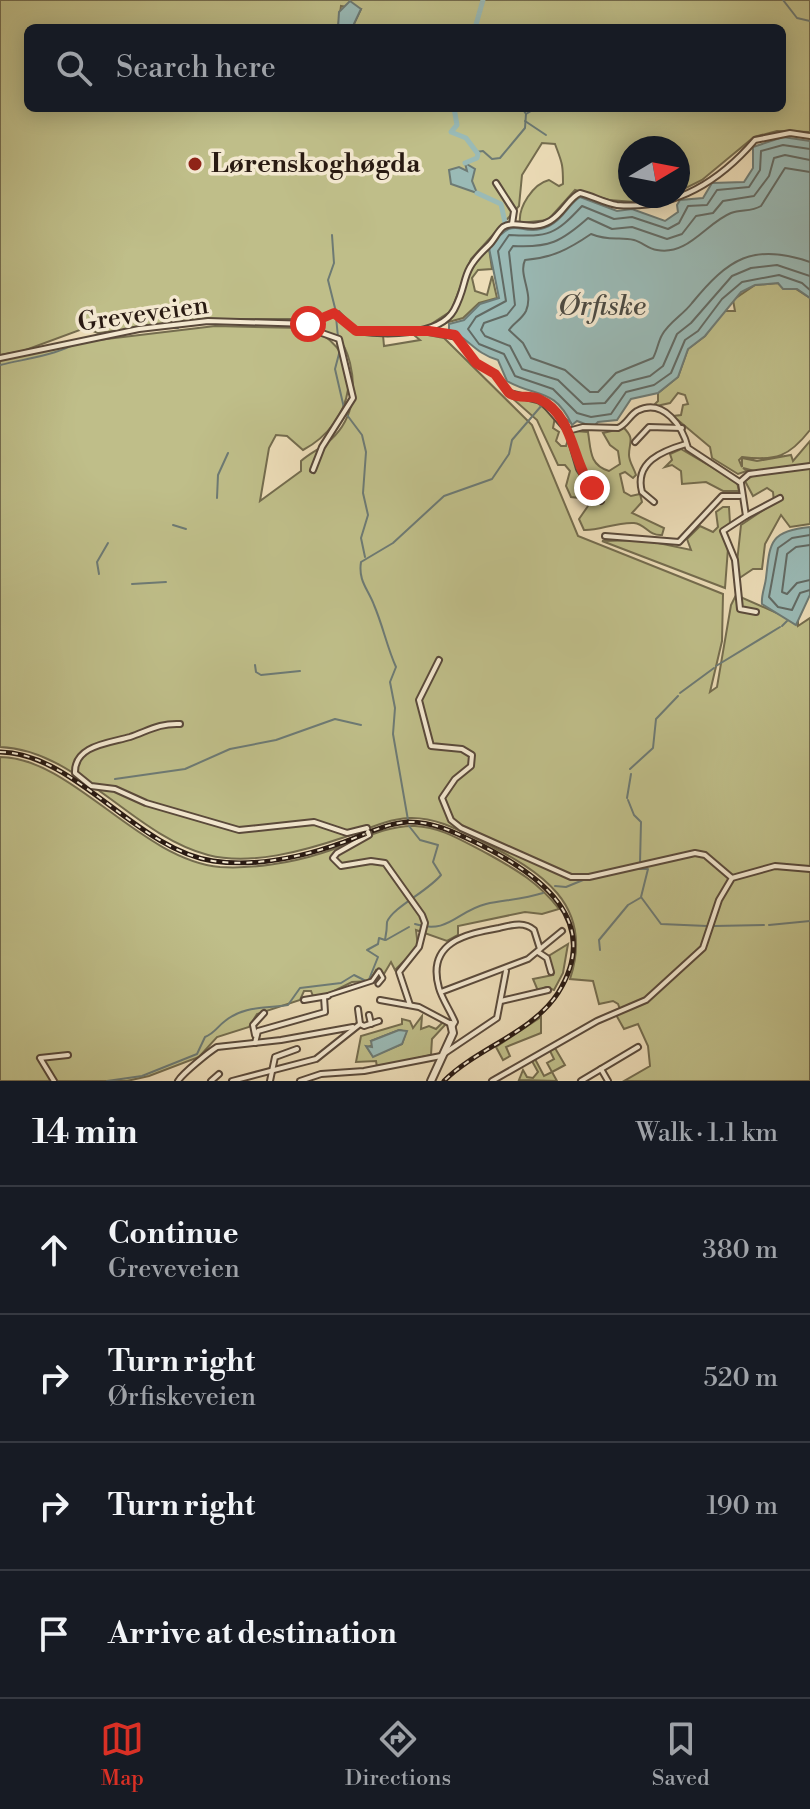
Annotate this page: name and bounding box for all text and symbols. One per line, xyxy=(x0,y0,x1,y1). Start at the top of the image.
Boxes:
search box xyxy=(24,24,786,112)
icon: search xyxy=(52,46,96,90)
text: Search here xyxy=(116,49,276,87)
north arrow xyxy=(618,136,690,208)
place label: Lørenskoghøgda xyxy=(211,148,421,180)
marker: Lørenskoghøgda xyxy=(186,155,204,173)
street label: Greveveien xyxy=(76,289,210,339)
water label: Ørfiske xyxy=(558,289,646,324)
route start xyxy=(290,306,326,342)
route end xyxy=(574,470,610,506)
text: 14 min xyxy=(32,1112,138,1154)
text: Walk · 1.1 km xyxy=(636,1117,778,1149)
text: Continue xyxy=(108,1215,239,1253)
icon: ahead xyxy=(32,1228,76,1272)
text: 380 m xyxy=(702,1234,778,1266)
text: Greveveien xyxy=(108,1253,240,1285)
text: Turn right xyxy=(108,1343,255,1381)
icon: right xyxy=(32,1356,76,1400)
text: 520 m xyxy=(703,1362,778,1394)
text: Ørfiskeveien xyxy=(108,1381,256,1413)
icon: right xyxy=(32,1484,76,1528)
text: Turn right xyxy=(108,1487,255,1525)
text: 190 m xyxy=(707,1490,778,1522)
icon: arrive xyxy=(32,1612,76,1656)
text: Arrive at destination xyxy=(108,1615,397,1653)
tab: Map xyxy=(100,1717,144,1792)
tab: Directions xyxy=(345,1717,451,1792)
tab: Saved xyxy=(652,1717,710,1792)

